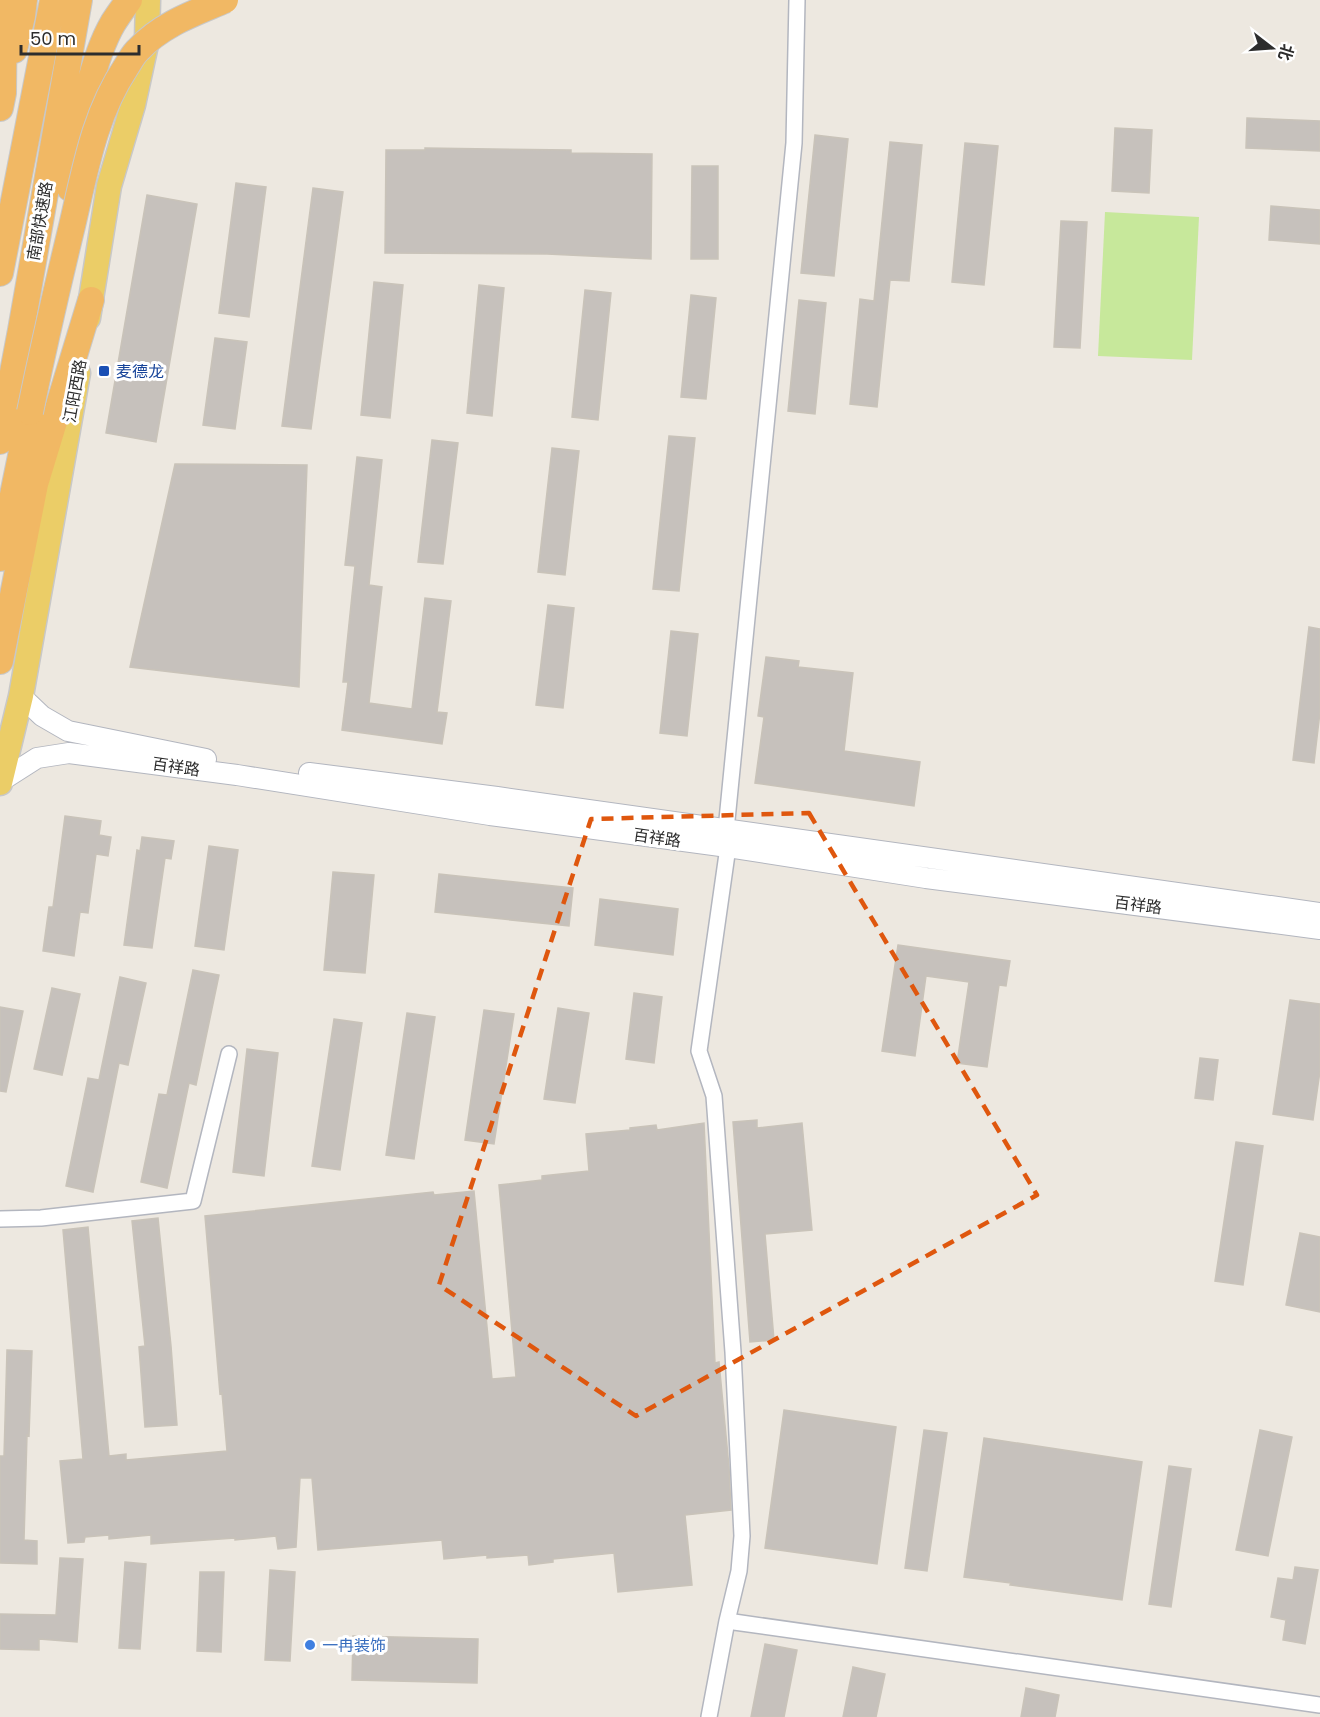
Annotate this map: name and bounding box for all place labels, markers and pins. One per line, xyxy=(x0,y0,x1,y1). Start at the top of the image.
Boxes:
place label: 麦德龙 xyxy=(116,360,164,383)
marker: 麦德龙 xyxy=(97,364,111,378)
place label: 一冉装饰 xyxy=(322,1634,386,1657)
marker: 一冉装饰 xyxy=(303,1638,317,1652)

